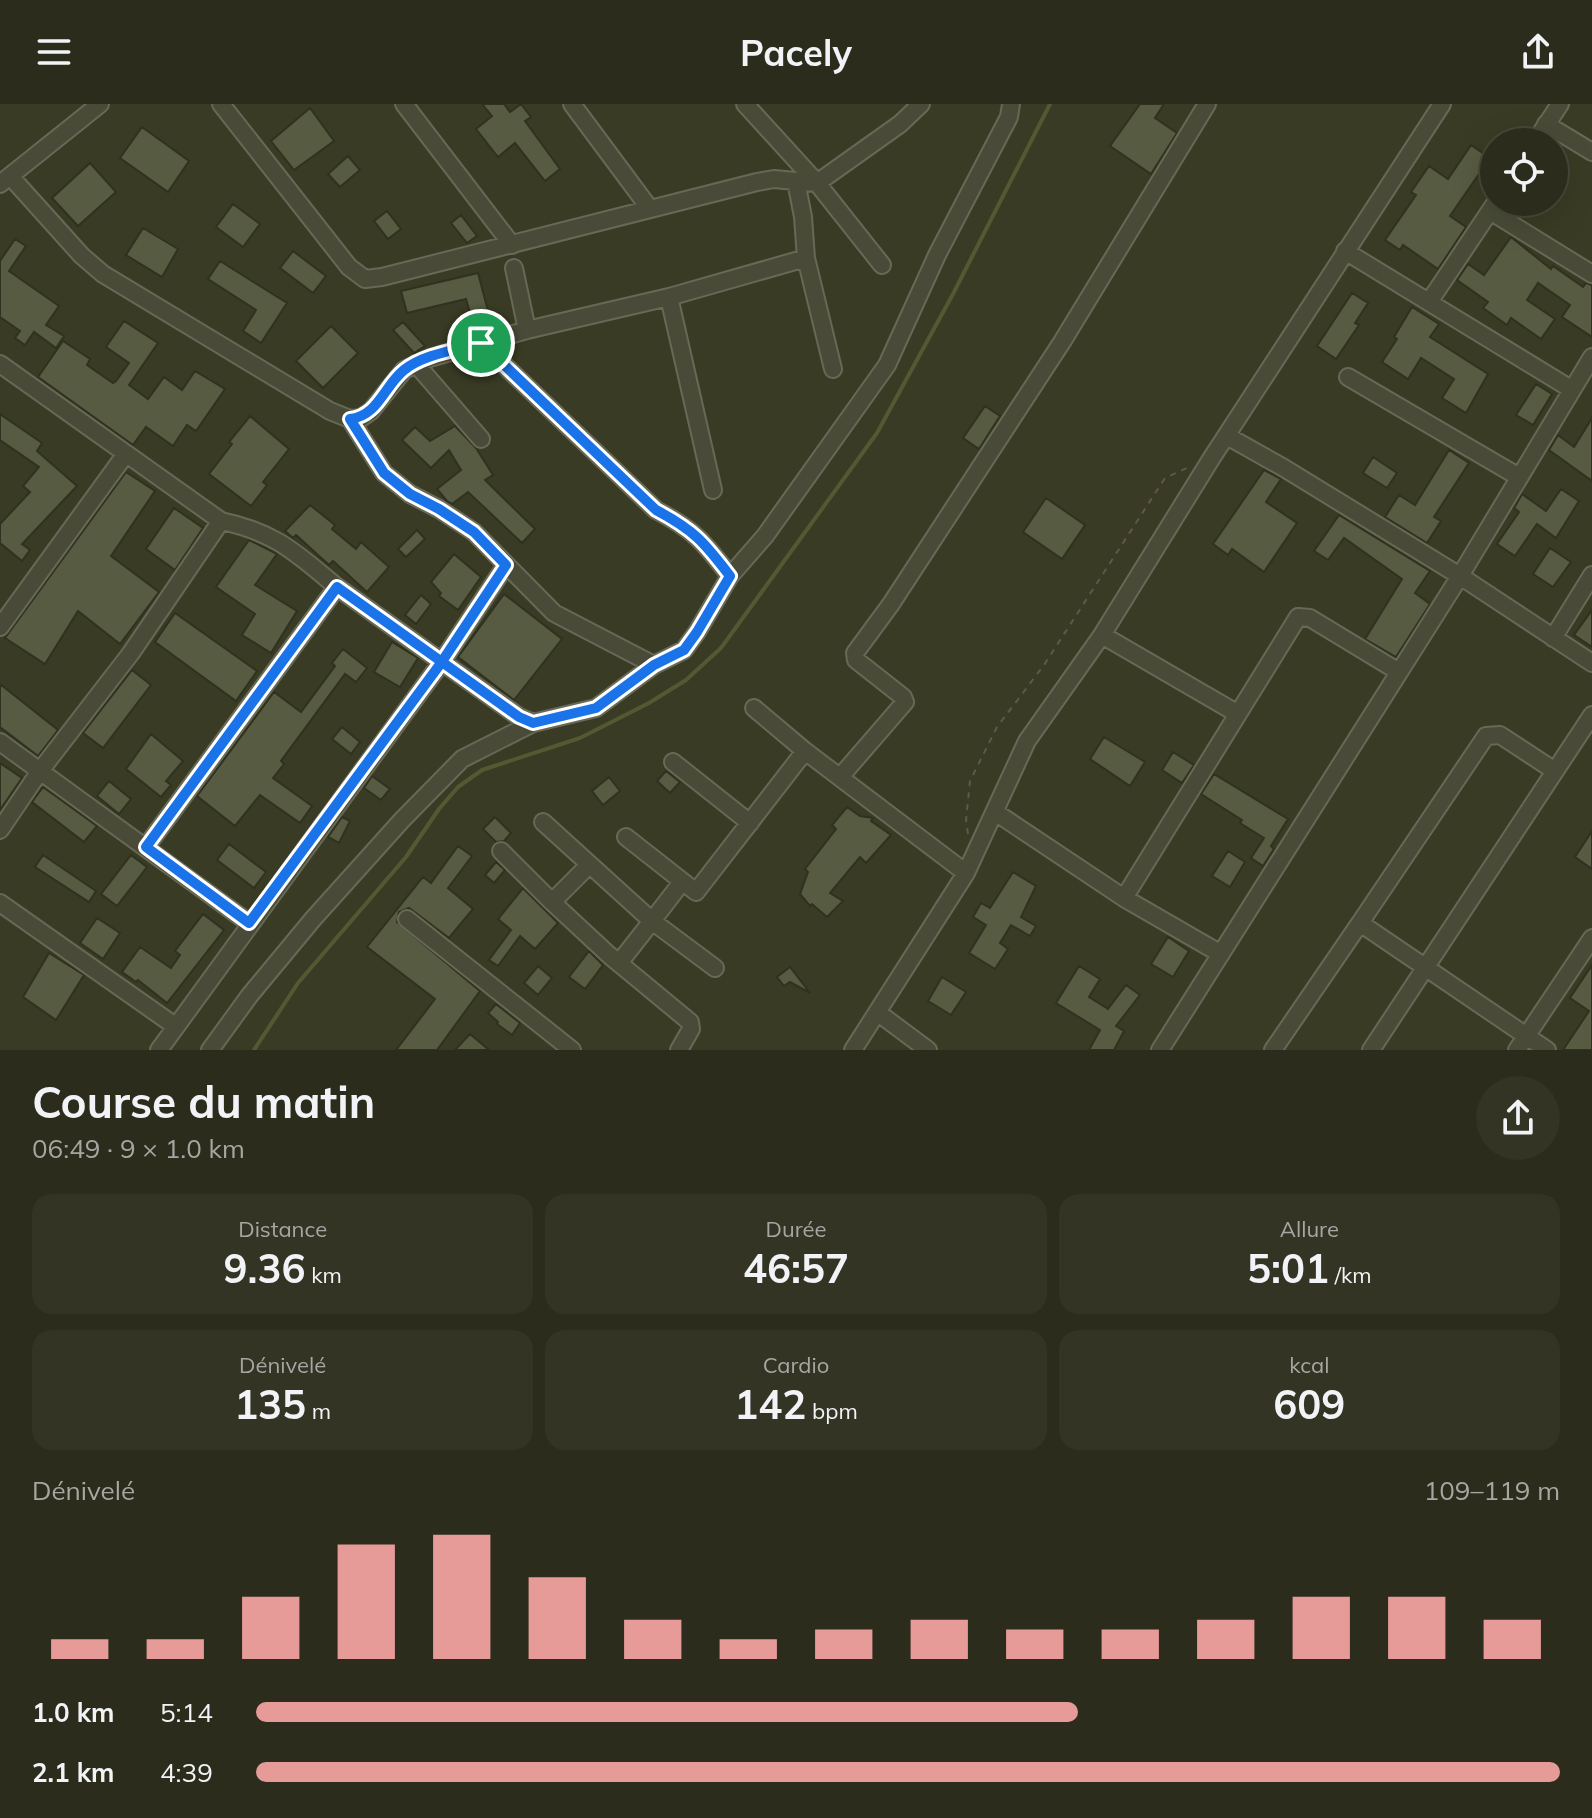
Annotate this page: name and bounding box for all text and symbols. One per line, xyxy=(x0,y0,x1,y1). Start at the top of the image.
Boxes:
icon: menu xyxy=(32,30,76,74)
text: Pacely xyxy=(740,30,852,75)
icon: share xyxy=(1516,30,1560,74)
map controls xyxy=(1480,128,1568,216)
button: locate xyxy=(1480,128,1568,216)
pin xyxy=(447,309,515,377)
icon: arrive xyxy=(459,321,503,365)
text: Course du matin xyxy=(32,1074,375,1129)
button: share xyxy=(1476,1076,1560,1160)
text: 06:49 · 9 × 1.0 km xyxy=(32,1132,245,1165)
text: Distance xyxy=(238,1215,327,1243)
text: Durée xyxy=(766,1215,826,1243)
text: Allure xyxy=(1280,1215,1339,1243)
text: 9.36 xyxy=(224,1243,305,1293)
text: 46:57 xyxy=(743,1243,849,1293)
text: 5:01 xyxy=(1247,1243,1329,1293)
text: km xyxy=(305,1261,342,1289)
text: /km xyxy=(1329,1261,1372,1289)
text: Dénivelé xyxy=(239,1351,326,1379)
text: Cardio xyxy=(763,1351,829,1379)
text: kcal xyxy=(1289,1351,1329,1379)
text: 135 xyxy=(234,1379,306,1429)
text: 142 xyxy=(734,1379,806,1429)
text: 609 xyxy=(1273,1379,1345,1429)
text: m xyxy=(306,1397,331,1425)
text: bpm xyxy=(806,1397,858,1425)
text: Dénivelé xyxy=(32,1474,135,1507)
text: 109–119 m xyxy=(1424,1474,1560,1507)
text: 1.0 km xyxy=(32,1696,115,1729)
text: 5:14 xyxy=(160,1696,213,1729)
text: 2.1 km xyxy=(32,1756,115,1789)
text: 4:39 xyxy=(160,1756,213,1789)

